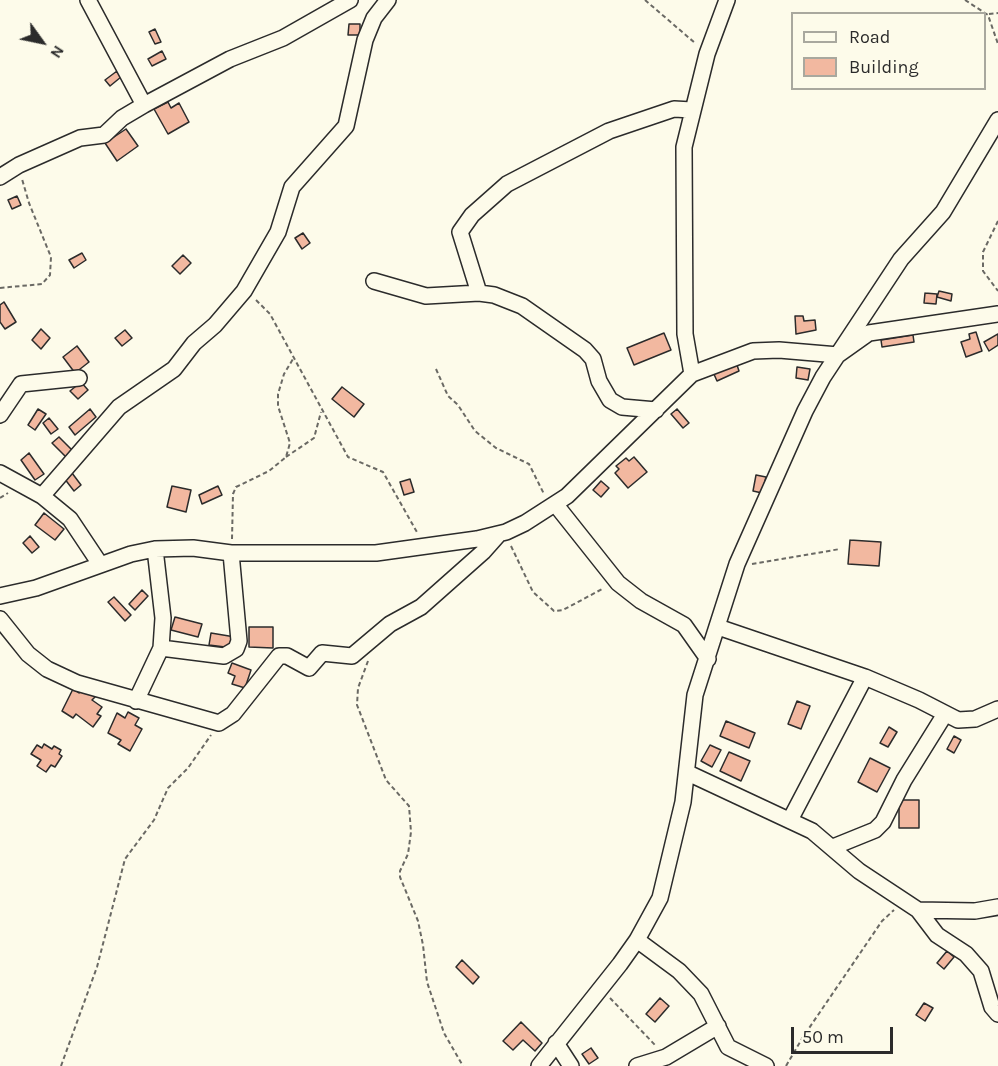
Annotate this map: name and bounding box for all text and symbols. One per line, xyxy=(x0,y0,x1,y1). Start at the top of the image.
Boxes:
north arrow xyxy=(12,12,72,72)
legend xyxy=(791,12,986,90)
text: Road xyxy=(849,26,890,48)
text: N xyxy=(46,42,69,62)
text: Building xyxy=(849,56,919,78)
scale bar xyxy=(794,1015,896,1053)
text: 50 m xyxy=(802,1026,844,1048)

